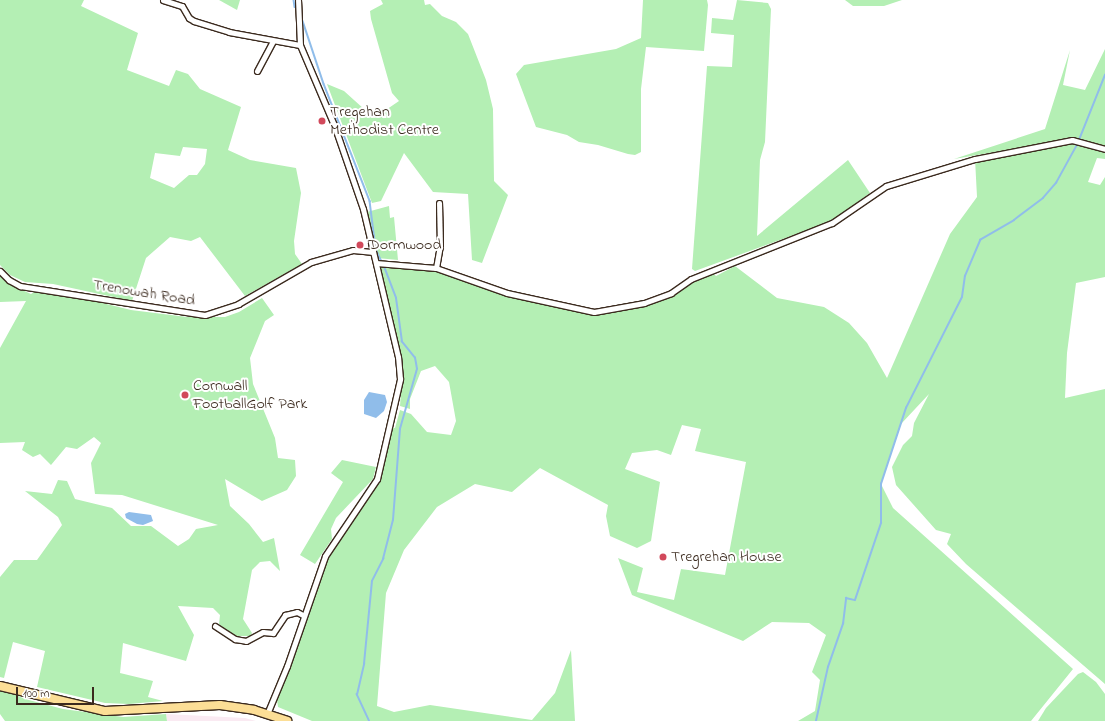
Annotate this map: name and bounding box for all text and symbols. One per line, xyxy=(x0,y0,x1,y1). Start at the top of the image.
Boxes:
place label: Tregehan Methodist Centre xyxy=(330,102,439,140)
marker: Tregehan Methodist Centre xyxy=(317,116,327,126)
place label: Dormwood xyxy=(368,235,441,255)
marker: Dormwood xyxy=(355,240,365,250)
street label: Trenowah Road xyxy=(92,275,196,311)
place label: Cornwall FootballGolf Park xyxy=(193,376,307,414)
marker: Cornwall FootballGolf Park xyxy=(180,390,190,400)
place label: Tregrehan House xyxy=(671,547,782,567)
marker: Tregrehan House xyxy=(658,552,668,562)
scale bar xyxy=(18,679,96,705)
text: 100 m xyxy=(23,685,50,703)

